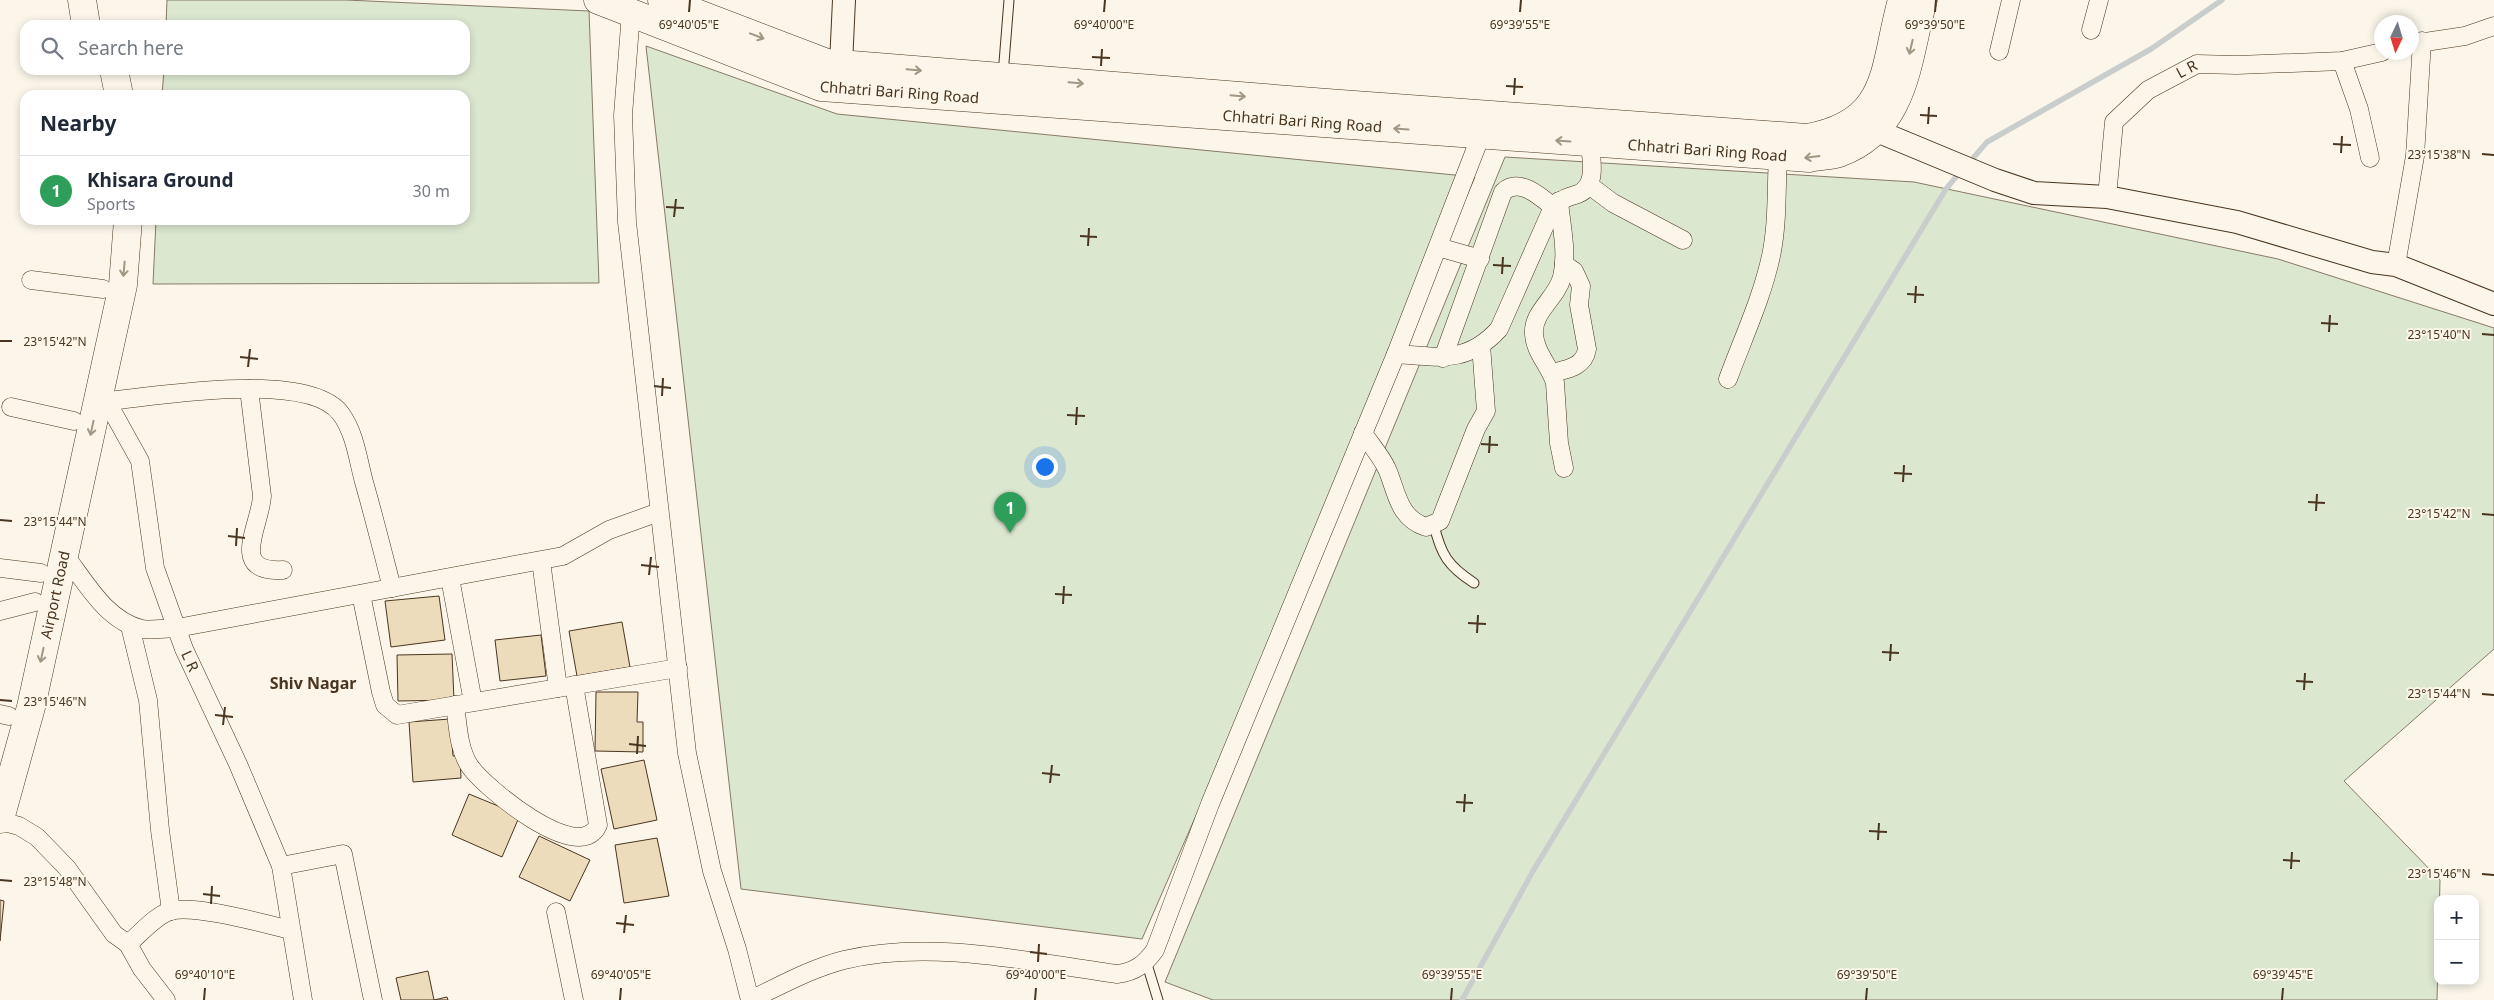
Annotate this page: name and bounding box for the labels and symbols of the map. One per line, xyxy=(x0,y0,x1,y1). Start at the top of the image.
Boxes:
north arrow xyxy=(2374,15,2419,60)
text: 69°40'05"E xyxy=(659,16,719,33)
text: 69°40'00"E xyxy=(1074,16,1134,33)
text: 69°39'55"E xyxy=(1490,16,1550,33)
text: 69°39'50"E xyxy=(1905,16,1965,33)
one-way arrow xyxy=(749,32,764,41)
one-way arrow xyxy=(1906,39,1915,55)
street label: L R xyxy=(2172,54,2201,82)
one-way arrow xyxy=(906,65,922,75)
street label: Chhatri Bari Ring Road xyxy=(819,76,980,107)
one-way arrow xyxy=(1068,78,1084,88)
one-way arrow xyxy=(1230,92,1246,101)
street label: Chhatri Bari Ring Road xyxy=(1222,105,1383,136)
one-way arrow xyxy=(1393,125,1409,134)
street label: Chhatri Bari Ring Road xyxy=(1627,134,1788,165)
one-way arrow xyxy=(1555,136,1571,145)
text: 23°15'38"N xyxy=(2407,146,2471,163)
one-way arrow xyxy=(1805,152,1821,162)
one-way arrow xyxy=(120,260,129,276)
text: 23°15'40"N xyxy=(2407,326,2471,343)
text: 23°15'42"N xyxy=(23,333,87,350)
one-way arrow xyxy=(87,419,96,435)
your location xyxy=(1032,454,1058,480)
pin: 1 xyxy=(994,492,1026,533)
text: 23°15'42"N xyxy=(2407,505,2471,522)
text: 23°15'44"N xyxy=(23,513,87,530)
street label: Airport Road xyxy=(35,549,74,641)
one-way arrow xyxy=(37,646,46,662)
street label: L R xyxy=(177,647,204,675)
district label: Shiv Nagar xyxy=(270,672,356,694)
text: 23°15'44"N xyxy=(2407,685,2471,702)
text: 23°15'46"N xyxy=(23,693,87,710)
text: 23°15'46"N xyxy=(2407,865,2471,882)
text: 23°15'48"N xyxy=(23,873,87,890)
text: 69°40'10"E xyxy=(175,966,235,983)
text: 69°40'05"E xyxy=(591,966,651,983)
text: 69°40'00"E xyxy=(1006,966,1066,983)
text: 69°39'55"E xyxy=(1422,966,1482,983)
text: 69°39'50"E xyxy=(1837,966,1897,983)
text: 69°39'45"E xyxy=(2253,966,2313,983)

